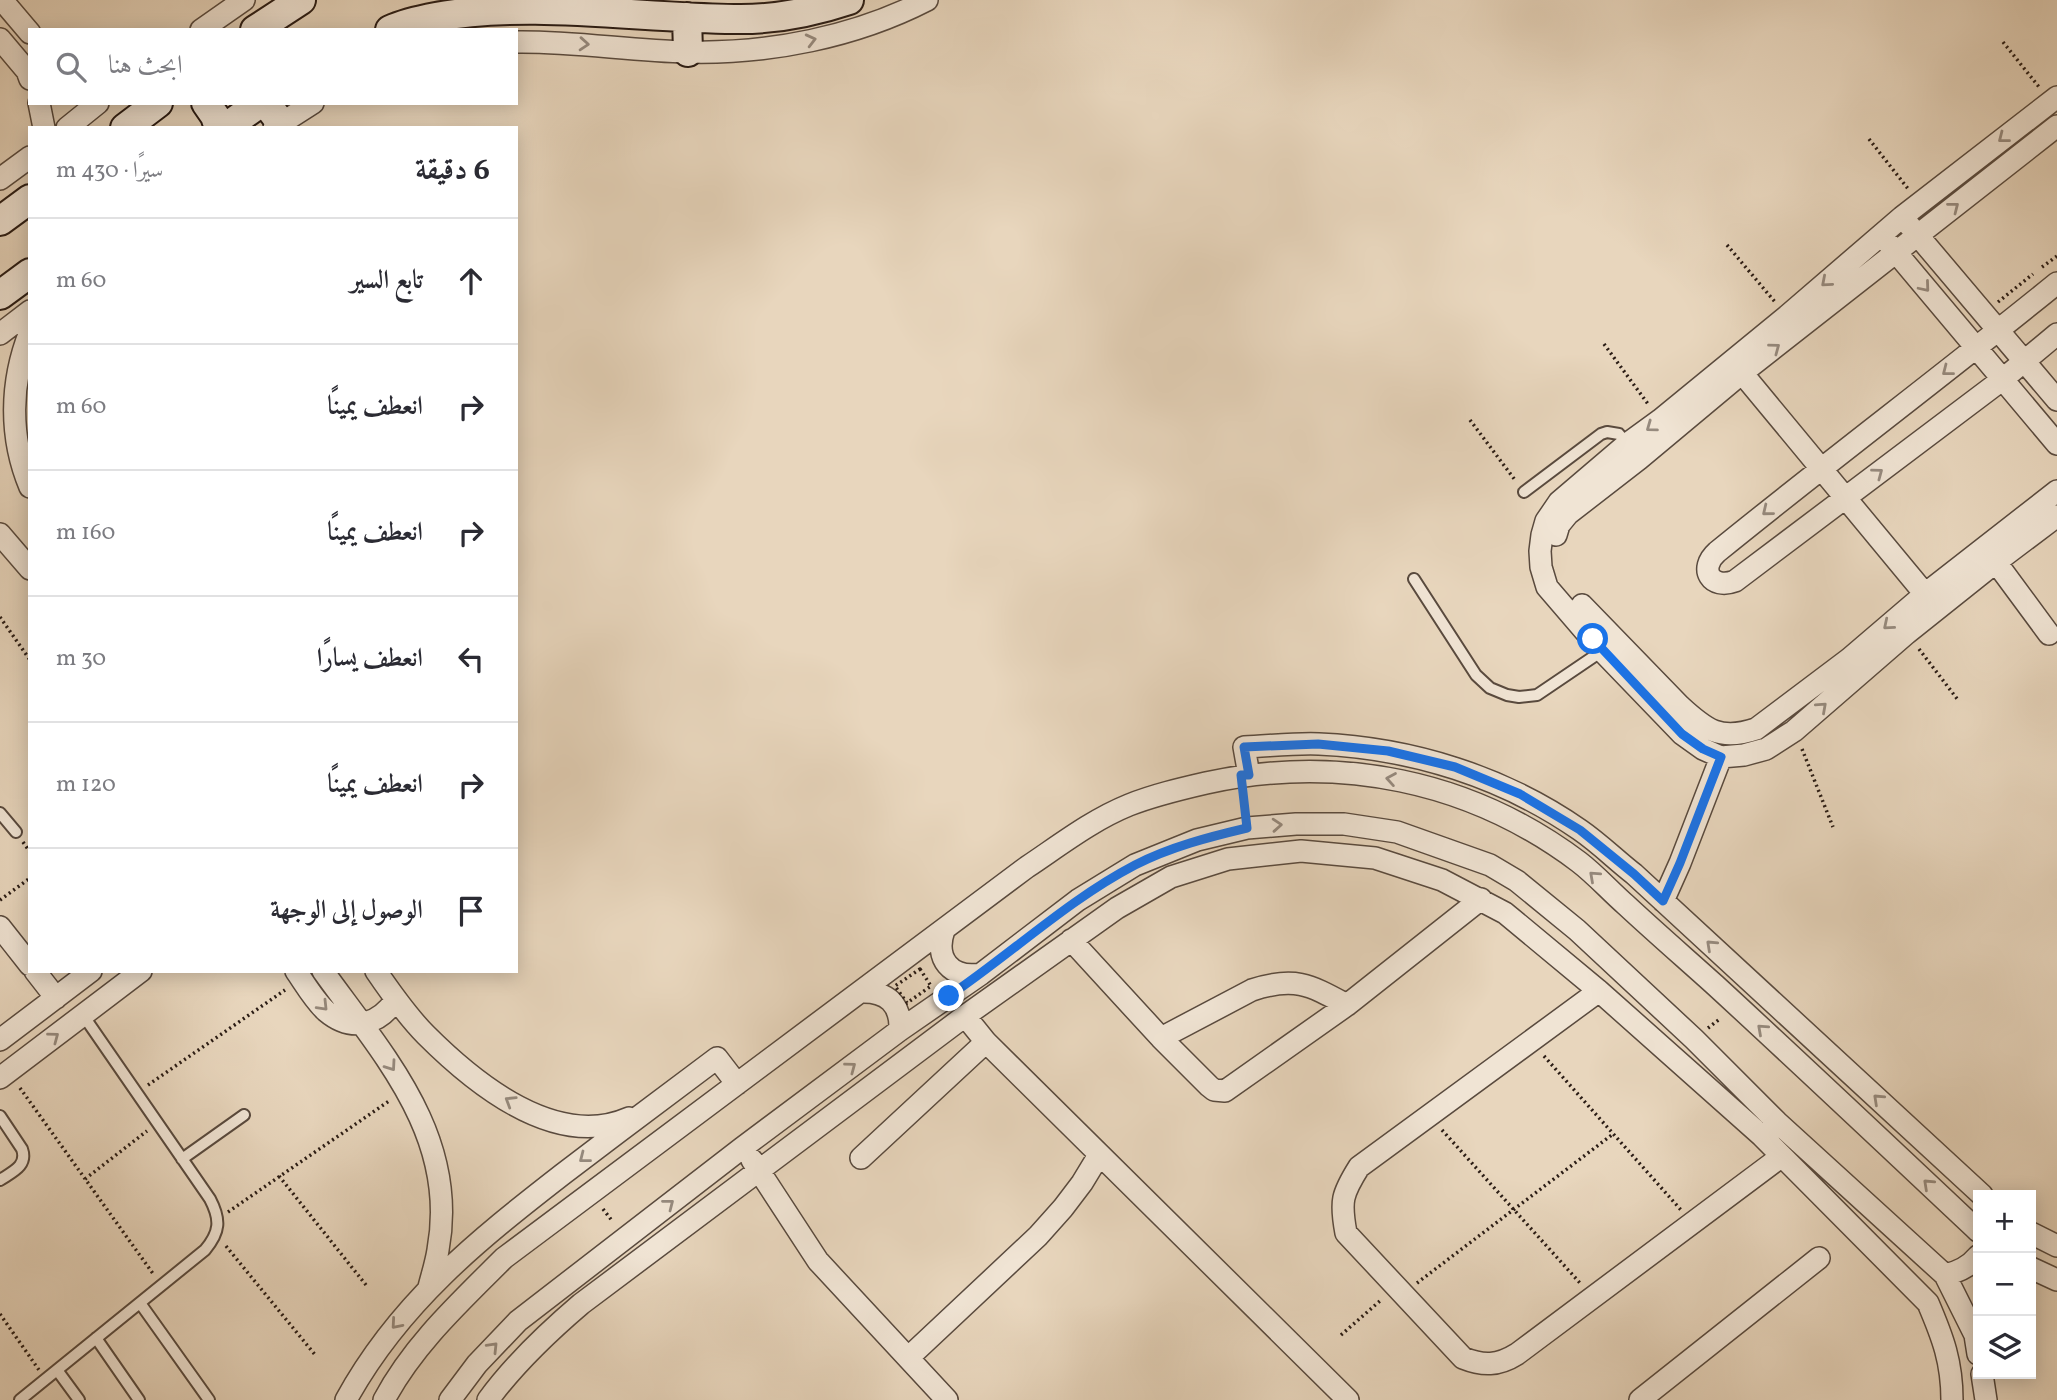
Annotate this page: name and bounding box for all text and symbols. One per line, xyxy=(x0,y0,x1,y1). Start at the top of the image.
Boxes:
search box xyxy=(28,28,518,105)
one-way arrow xyxy=(805,34,817,48)
one-way arrow xyxy=(579,37,590,52)
icon: search xyxy=(52,48,90,86)
text: ابحث هنا xyxy=(108,48,183,84)
one-way arrow xyxy=(1998,130,2011,143)
text: 6 دقيقة xyxy=(415,150,490,192)
text: سيرًا · 430 m xyxy=(56,155,163,187)
one-way arrow xyxy=(1946,202,1958,215)
icon: ahead xyxy=(452,262,490,300)
text: تابع السير xyxy=(350,263,423,299)
text: 60 m xyxy=(56,265,106,297)
one-way arrow xyxy=(1821,274,1834,286)
one-way arrow xyxy=(1917,278,1929,291)
one-way arrow xyxy=(1768,344,1780,356)
one-way arrow xyxy=(1942,363,1954,376)
icon: right xyxy=(452,388,490,426)
text: انعطف يمينًا xyxy=(327,389,423,425)
text: 60 m xyxy=(56,391,106,423)
one-way arrow xyxy=(1646,418,1659,431)
one-way arrow xyxy=(1870,469,1883,481)
one-way arrow xyxy=(1763,503,1775,516)
icon: right xyxy=(452,514,490,552)
text: انعطف يمينًا xyxy=(327,515,423,551)
text: 160 m xyxy=(56,517,115,549)
one-way arrow xyxy=(1884,617,1897,629)
route start xyxy=(1577,623,1608,654)
icon: left xyxy=(452,640,490,678)
text: انعطف يسارًا xyxy=(317,641,423,677)
text: 30 m xyxy=(56,643,106,675)
one-way arrow xyxy=(1814,702,1827,715)
icon: right xyxy=(452,766,490,804)
text: انعطف يمينًا xyxy=(327,767,423,803)
text: 120 m xyxy=(56,769,116,801)
one-way arrow xyxy=(1385,772,1397,787)
one-way arrow xyxy=(1272,818,1283,833)
one-way arrow xyxy=(1589,871,1602,884)
icon: arrive xyxy=(452,892,490,930)
text: الوصول إلى الوجهة xyxy=(270,893,423,929)
one-way arrow xyxy=(1706,941,1719,954)
route end xyxy=(933,980,964,1011)
one-way arrow xyxy=(315,997,328,1010)
one-way arrow xyxy=(1757,1025,1770,1037)
one-way arrow xyxy=(47,1033,59,1046)
one-way arrow xyxy=(383,1058,395,1071)
one-way arrow xyxy=(843,1062,856,1075)
one-way arrow xyxy=(1873,1095,1886,1108)
one-way arrow xyxy=(505,1097,518,1110)
one-way arrow xyxy=(580,1149,592,1162)
one-way arrow xyxy=(1924,1180,1937,1192)
map controls xyxy=(1973,1190,2036,1379)
button: + xyxy=(1973,1190,2036,1253)
one-way arrow xyxy=(662,1199,674,1212)
button: − xyxy=(1973,1253,2036,1316)
one-way arrow xyxy=(392,1316,404,1329)
button: layers xyxy=(1973,1316,2036,1379)
one-way arrow xyxy=(485,1342,498,1355)

